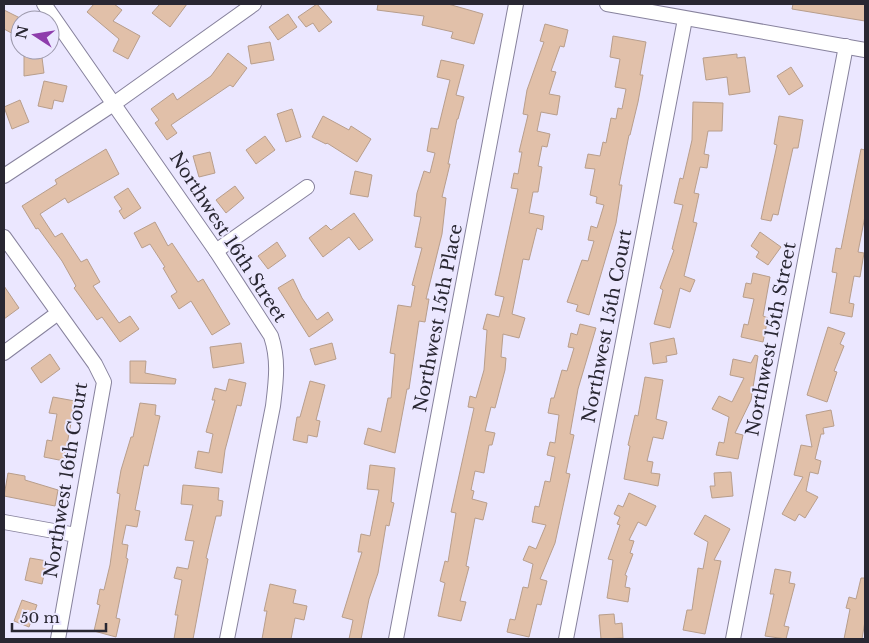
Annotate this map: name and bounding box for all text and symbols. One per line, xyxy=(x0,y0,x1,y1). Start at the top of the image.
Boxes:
north arrow xyxy=(10,10,60,60)
text: N xyxy=(12,24,32,41)
street label: Northwest 16th Street xyxy=(165,148,291,326)
street label: Northwest 15th Place xyxy=(409,222,467,414)
street label: Northwest 15th Court xyxy=(577,227,637,425)
street label: Northwest 15th Street xyxy=(741,240,801,438)
street label: Northwest 16th Court xyxy=(40,380,92,579)
scale bar xyxy=(12,600,106,632)
text: 50 m xyxy=(20,608,60,627)

